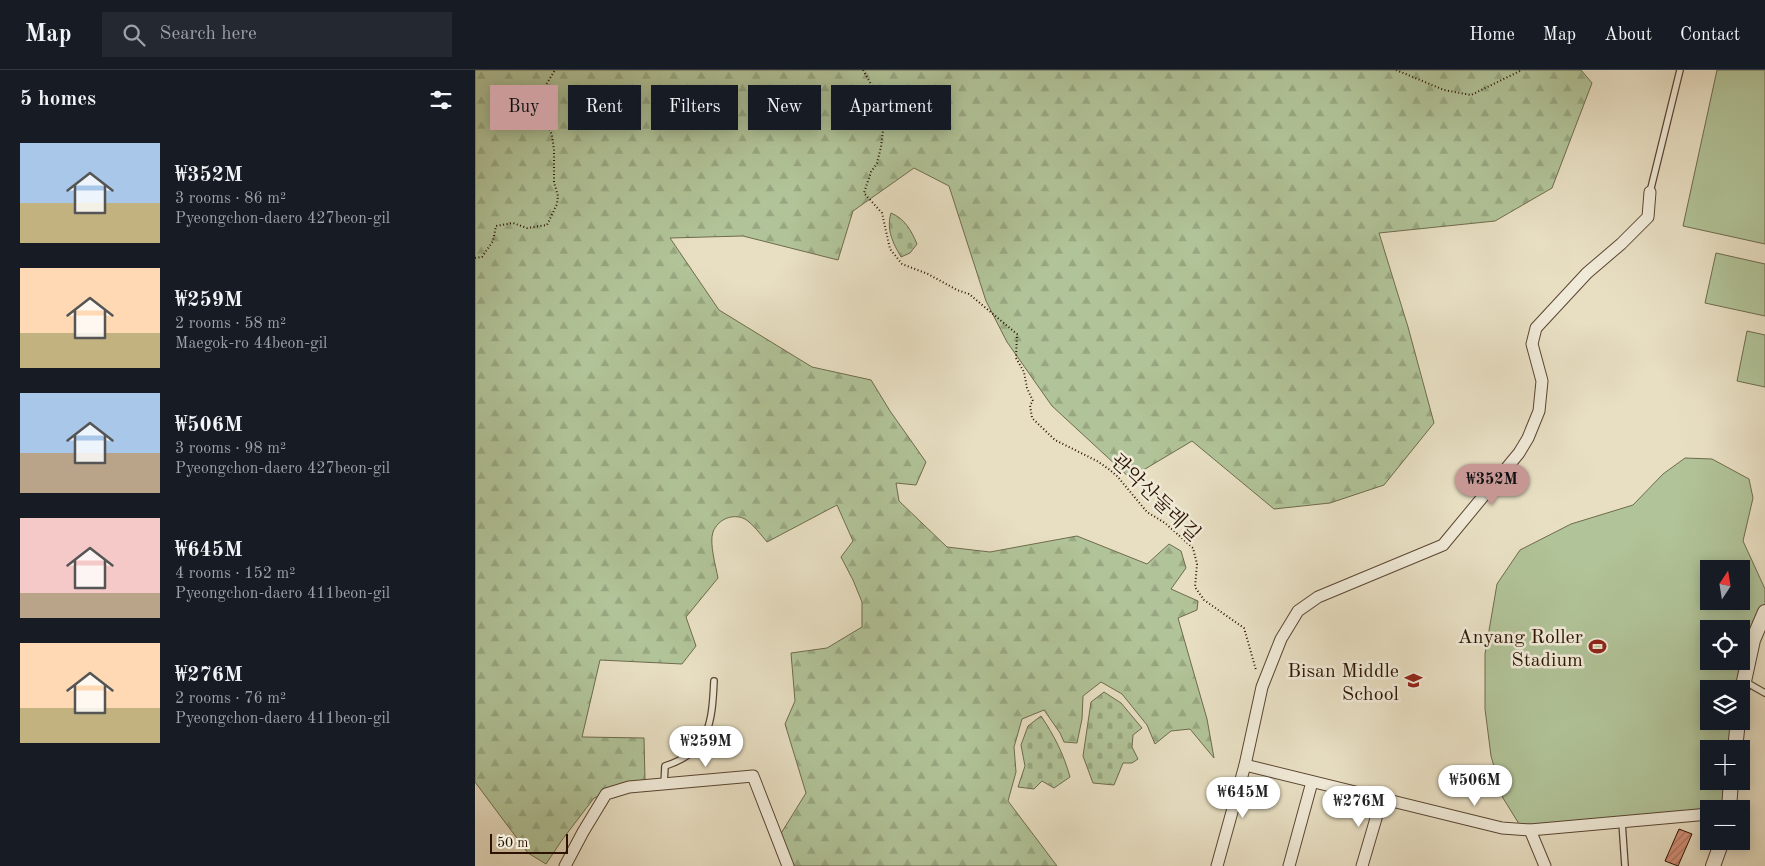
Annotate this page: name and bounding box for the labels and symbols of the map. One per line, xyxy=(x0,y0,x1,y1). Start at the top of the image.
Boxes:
street label: 관악산둘레길 xyxy=(1106,450,1205,546)
pin: ₩352M xyxy=(1457,464,1527,506)
north arrow xyxy=(1700,560,1750,610)
place label: Anyang Roller Stadium xyxy=(1457,628,1583,671)
sports icon: Anyang Roller Stadium xyxy=(1587,637,1607,657)
place label: Bisan Middle School xyxy=(1287,662,1399,705)
school or university icon: Bisan Middle School xyxy=(1403,671,1423,691)
pin: ₩259M xyxy=(671,726,741,768)
pin: ₩506M xyxy=(1440,764,1510,807)
pin: ₩645M xyxy=(1208,776,1278,819)
pin: ₩276M xyxy=(1324,786,1394,828)
scale bar xyxy=(490,831,567,854)

